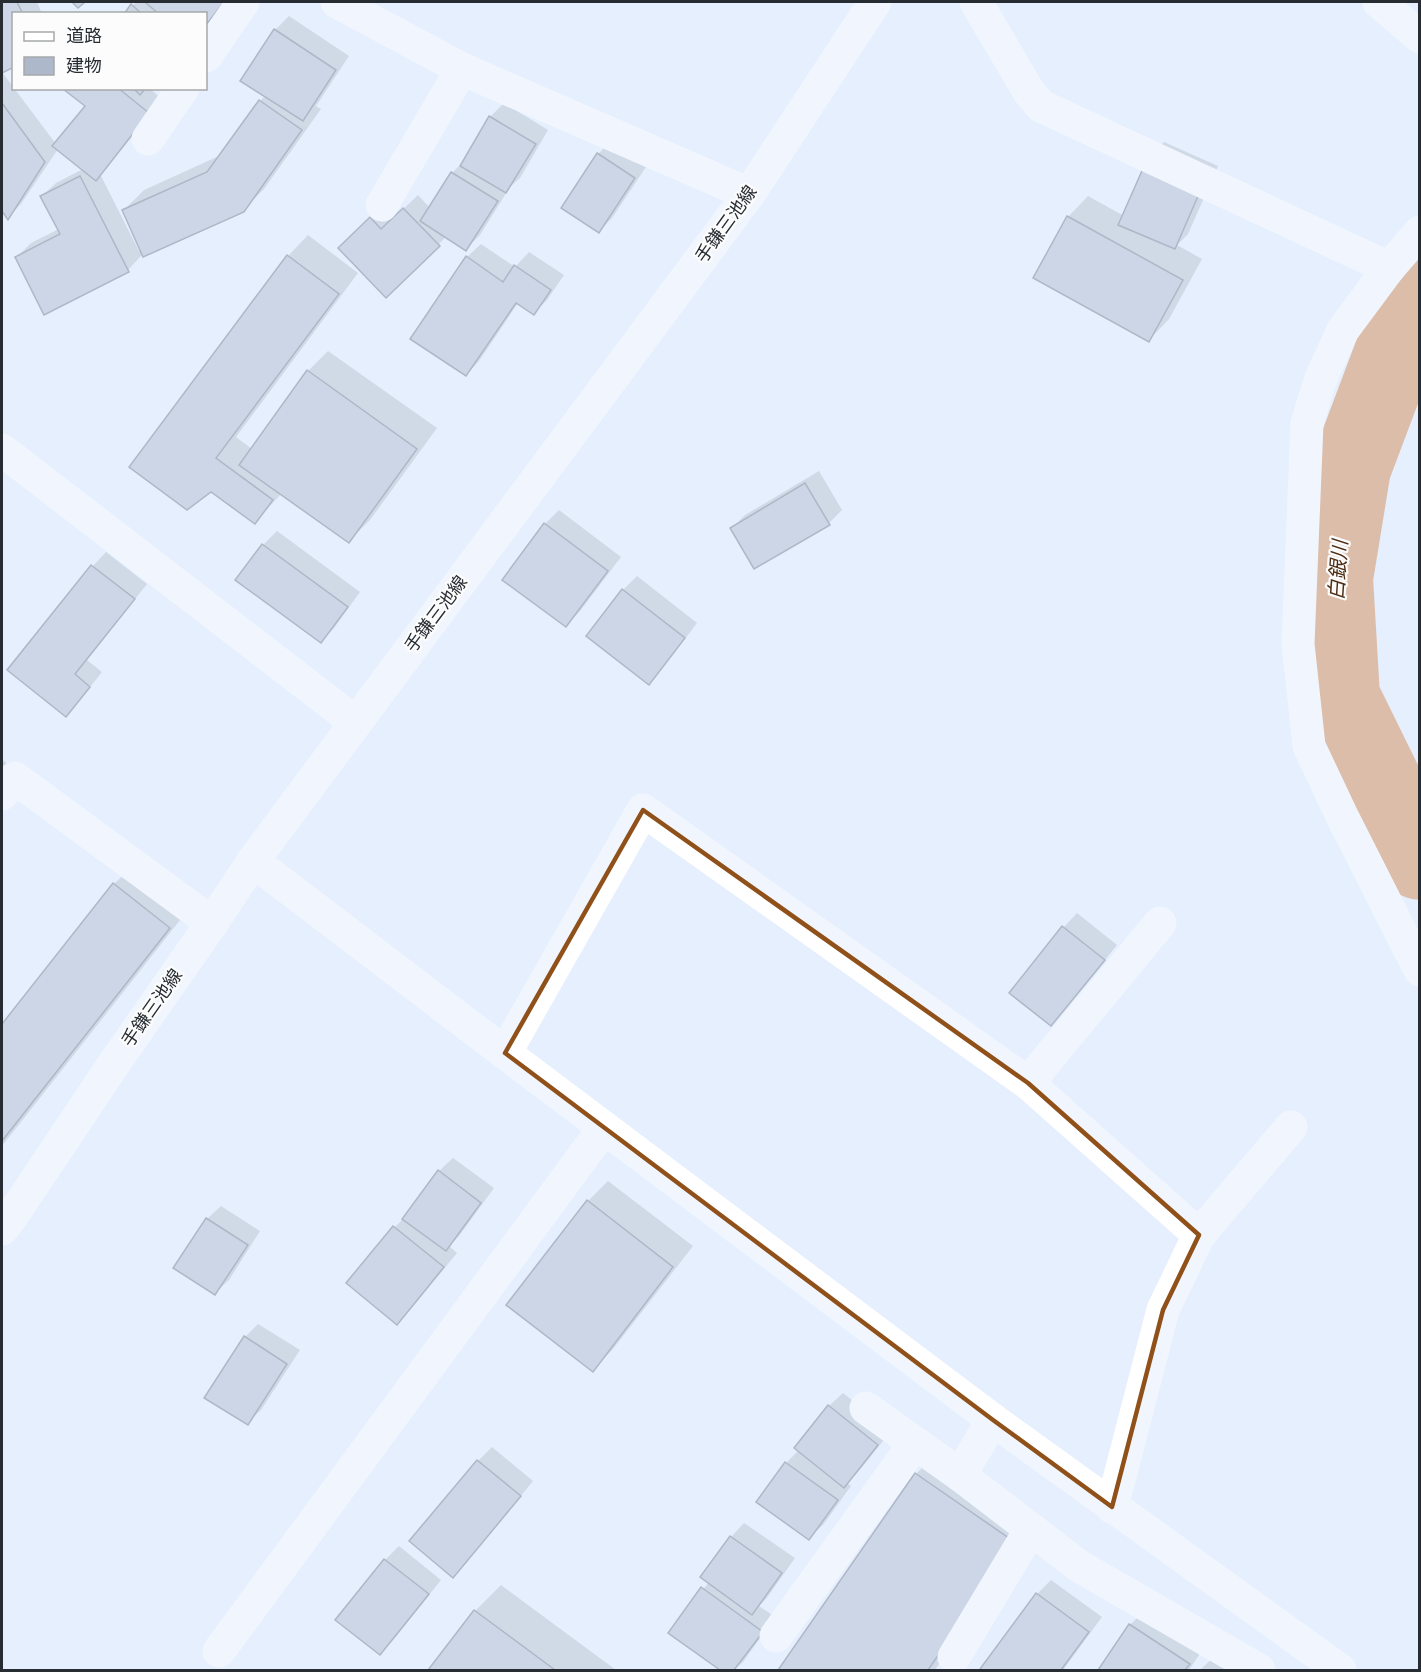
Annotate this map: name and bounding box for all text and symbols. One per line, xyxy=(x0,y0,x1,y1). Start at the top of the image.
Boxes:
legend xyxy=(12,12,207,90)
text: 道路 xyxy=(66,25,102,47)
text: 建物 xyxy=(66,55,102,77)
street label: 手鎌三池線 xyxy=(691,181,761,267)
water label: 白銀川 xyxy=(1324,537,1352,601)
street label: 手鎌三池線 xyxy=(400,571,472,657)
street label: 手鎌三池線 xyxy=(117,965,187,1051)

